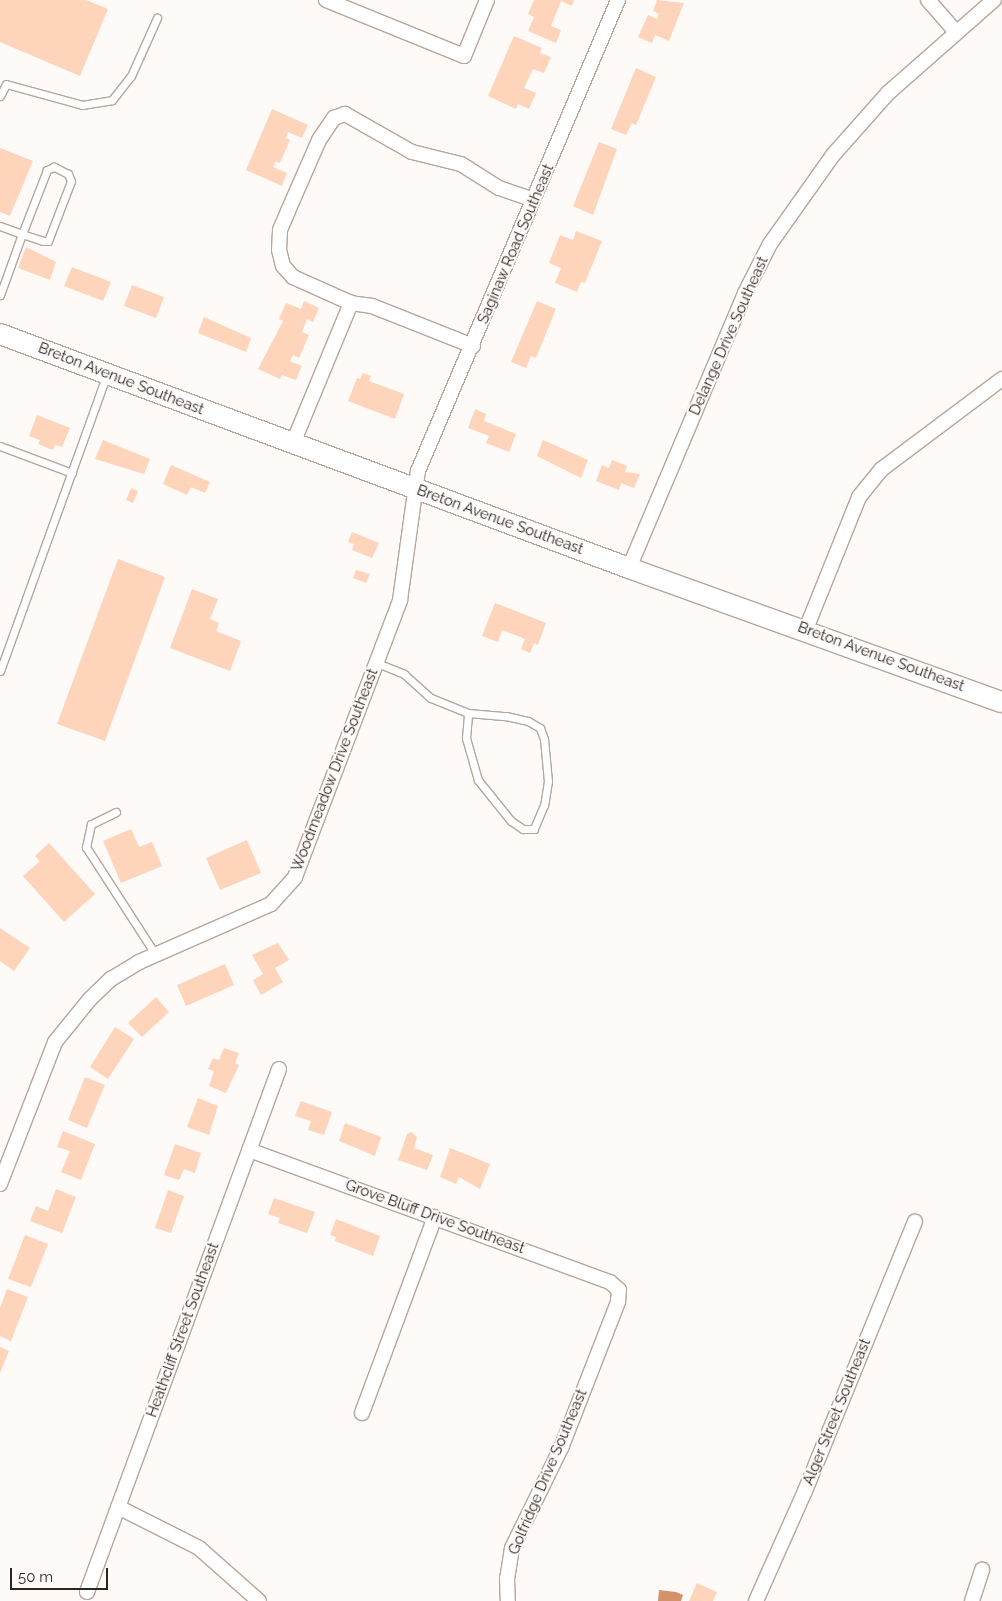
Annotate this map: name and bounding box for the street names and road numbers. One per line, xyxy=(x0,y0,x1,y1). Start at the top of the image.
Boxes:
street label: Saginaw Road Southeast xyxy=(474,161,558,327)
street label: Delange Drive Southeast xyxy=(686,254,772,418)
street label: Breton Avenue Southeast xyxy=(35,339,207,419)
street label: Breton Avenue Southeast xyxy=(414,481,586,559)
street label: Breton Avenue Southeast xyxy=(795,618,967,696)
street label: Woodmeadow Drive Southeast xyxy=(288,666,382,874)
street label: Grove Bluff Drive Southeast xyxy=(343,1176,527,1258)
street label: Heathcliff Street Southeast xyxy=(143,1240,223,1420)
street label: Alger Street Southeast xyxy=(799,1336,875,1488)
street label: Golfridge Drive Southeast xyxy=(505,1387,591,1557)

